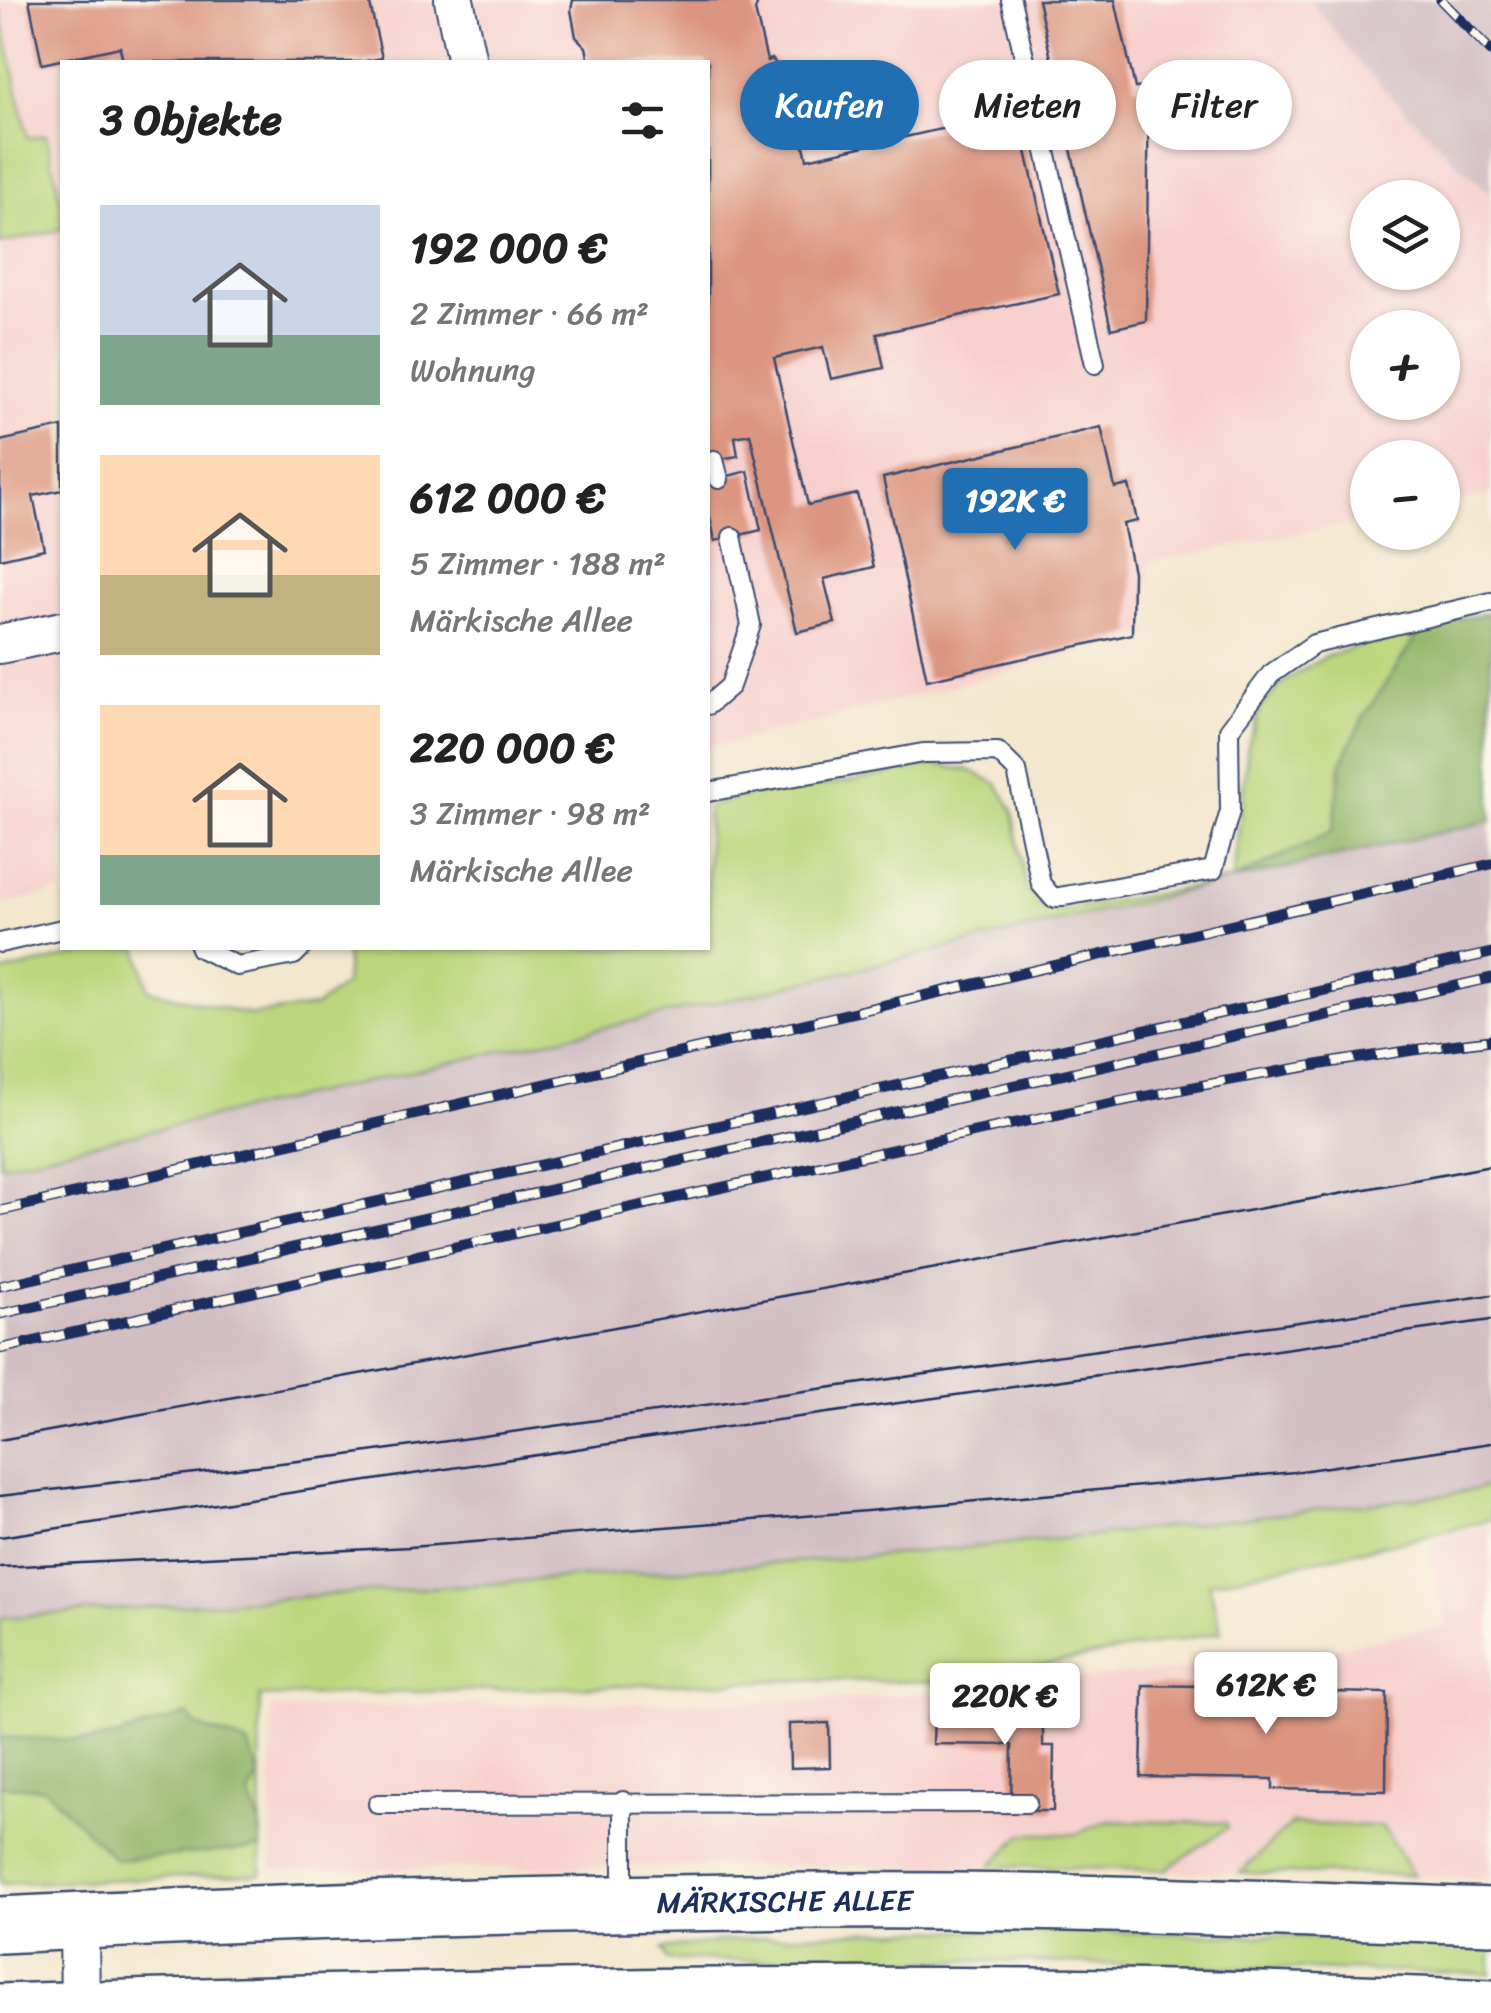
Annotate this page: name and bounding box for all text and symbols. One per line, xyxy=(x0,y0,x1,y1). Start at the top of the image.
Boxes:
chip: Kaufen xyxy=(740,60,919,150)
chip: Mieten xyxy=(939,60,1116,150)
chip: Filter xyxy=(1136,60,1292,150)
text: 3 Objekte xyxy=(100,83,282,157)
icon: filters xyxy=(615,93,670,148)
map controls xyxy=(1350,180,1460,550)
button: layers xyxy=(1350,180,1460,290)
text: 192 000 € xyxy=(410,211,607,285)
icon: home xyxy=(180,245,300,365)
text: 2 Zimmer · 66 m² xyxy=(410,285,649,342)
button: + xyxy=(1350,310,1460,420)
text: Wohnung xyxy=(410,342,536,399)
button: − xyxy=(1350,440,1460,550)
text: 612 000 € xyxy=(410,461,605,535)
pin: 192K € xyxy=(934,468,1096,553)
text: 192K € xyxy=(965,472,1065,529)
icon: home xyxy=(180,495,300,615)
text: 5 Zimmer · 188 m² xyxy=(410,535,666,592)
text: Märkische Allee xyxy=(410,592,633,649)
text: 220 000 € xyxy=(410,711,614,785)
icon: home xyxy=(180,745,300,865)
text: 3 Zimmer · 98 m² xyxy=(410,785,650,842)
text: Märkische Allee xyxy=(410,842,633,899)
pin: 612K € xyxy=(1185,1652,1347,1737)
text: 612K € xyxy=(1216,1656,1316,1713)
pin: 220K € xyxy=(924,1663,1086,1748)
text: 220K € xyxy=(952,1667,1058,1724)
street label: MÄRKISCHE ALLEE xyxy=(656,1874,915,1930)

